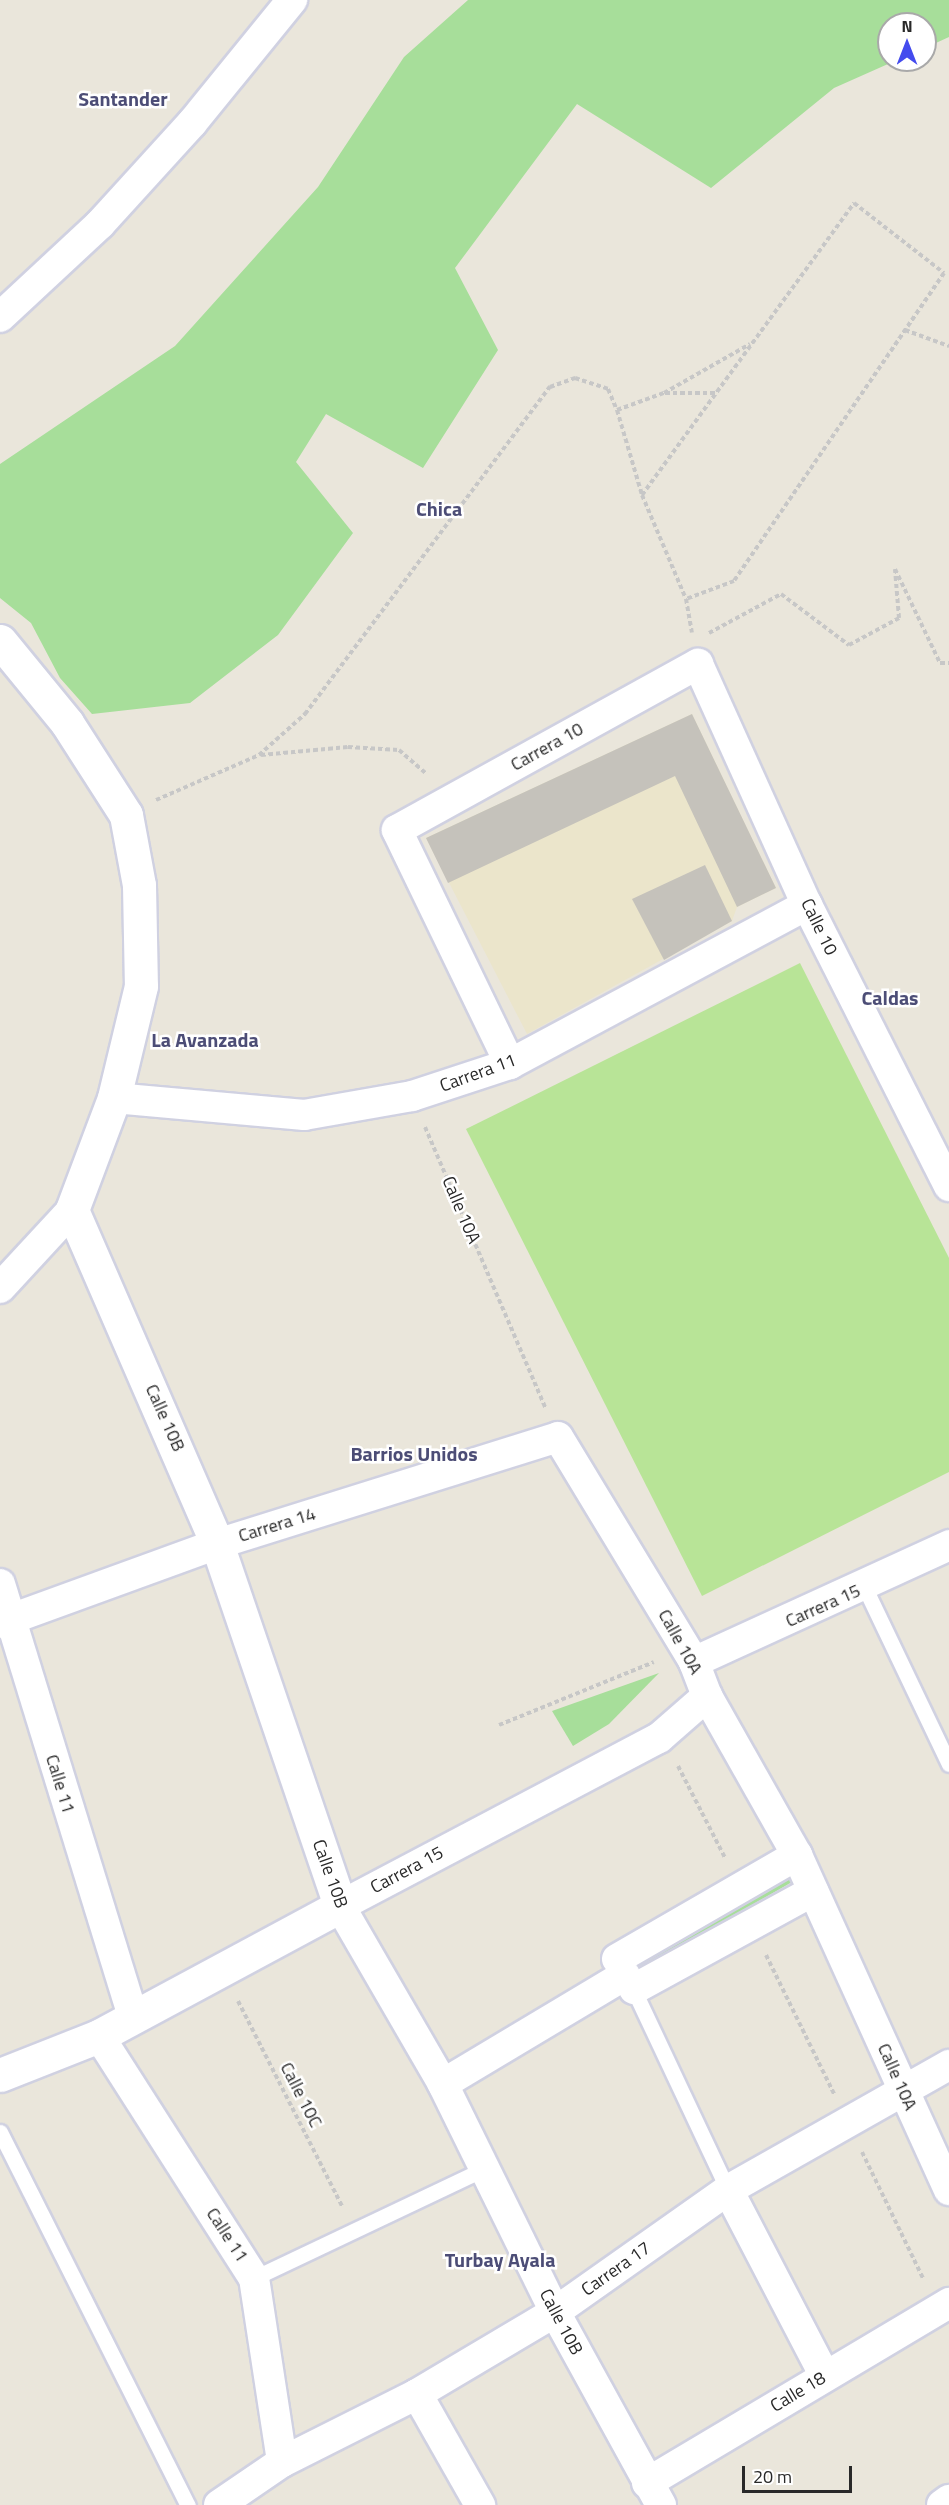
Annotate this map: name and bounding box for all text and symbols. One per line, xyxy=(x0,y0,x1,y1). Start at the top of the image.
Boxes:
north arrow xyxy=(877,12,937,72)
text: N xyxy=(901,14,913,38)
district label: Santander xyxy=(78,86,168,110)
district label: Chica xyxy=(416,496,462,520)
street label: Carrera 10 xyxy=(507,718,587,776)
street label: Calle 10 xyxy=(796,895,842,959)
district label: Caldas xyxy=(861,985,919,1009)
district label: La Avanzada xyxy=(151,1027,259,1051)
street label: Carrera 11 xyxy=(437,1049,519,1097)
street label: Calle 10A xyxy=(437,1173,485,1247)
street label: Calle 10B xyxy=(141,1381,189,1455)
district label: Barrios Unidos xyxy=(350,1441,478,1465)
street label: Carrera 14 xyxy=(236,1503,318,1547)
street label: Carrera 15 xyxy=(782,1580,864,1632)
street label: Calle 10A xyxy=(653,1606,707,1678)
street label: Calle 11 xyxy=(41,1752,79,1816)
street label: Calle 10B xyxy=(308,1837,352,1911)
street label: Carrera 15 xyxy=(367,1842,447,1898)
street label: Calle 10A xyxy=(873,2040,921,2114)
street label: Calle 10C xyxy=(275,2059,327,2131)
street label: Calle 11 xyxy=(202,2204,252,2266)
street label: Carrera 17 xyxy=(577,2237,655,2301)
district label: Turbay Ayala xyxy=(445,2247,555,2271)
street label: Calle 10B xyxy=(535,2285,587,2359)
street label: Calle 18 xyxy=(767,2367,829,2417)
scale bar xyxy=(745,2454,854,2492)
text: 20 m xyxy=(753,2463,792,2490)

